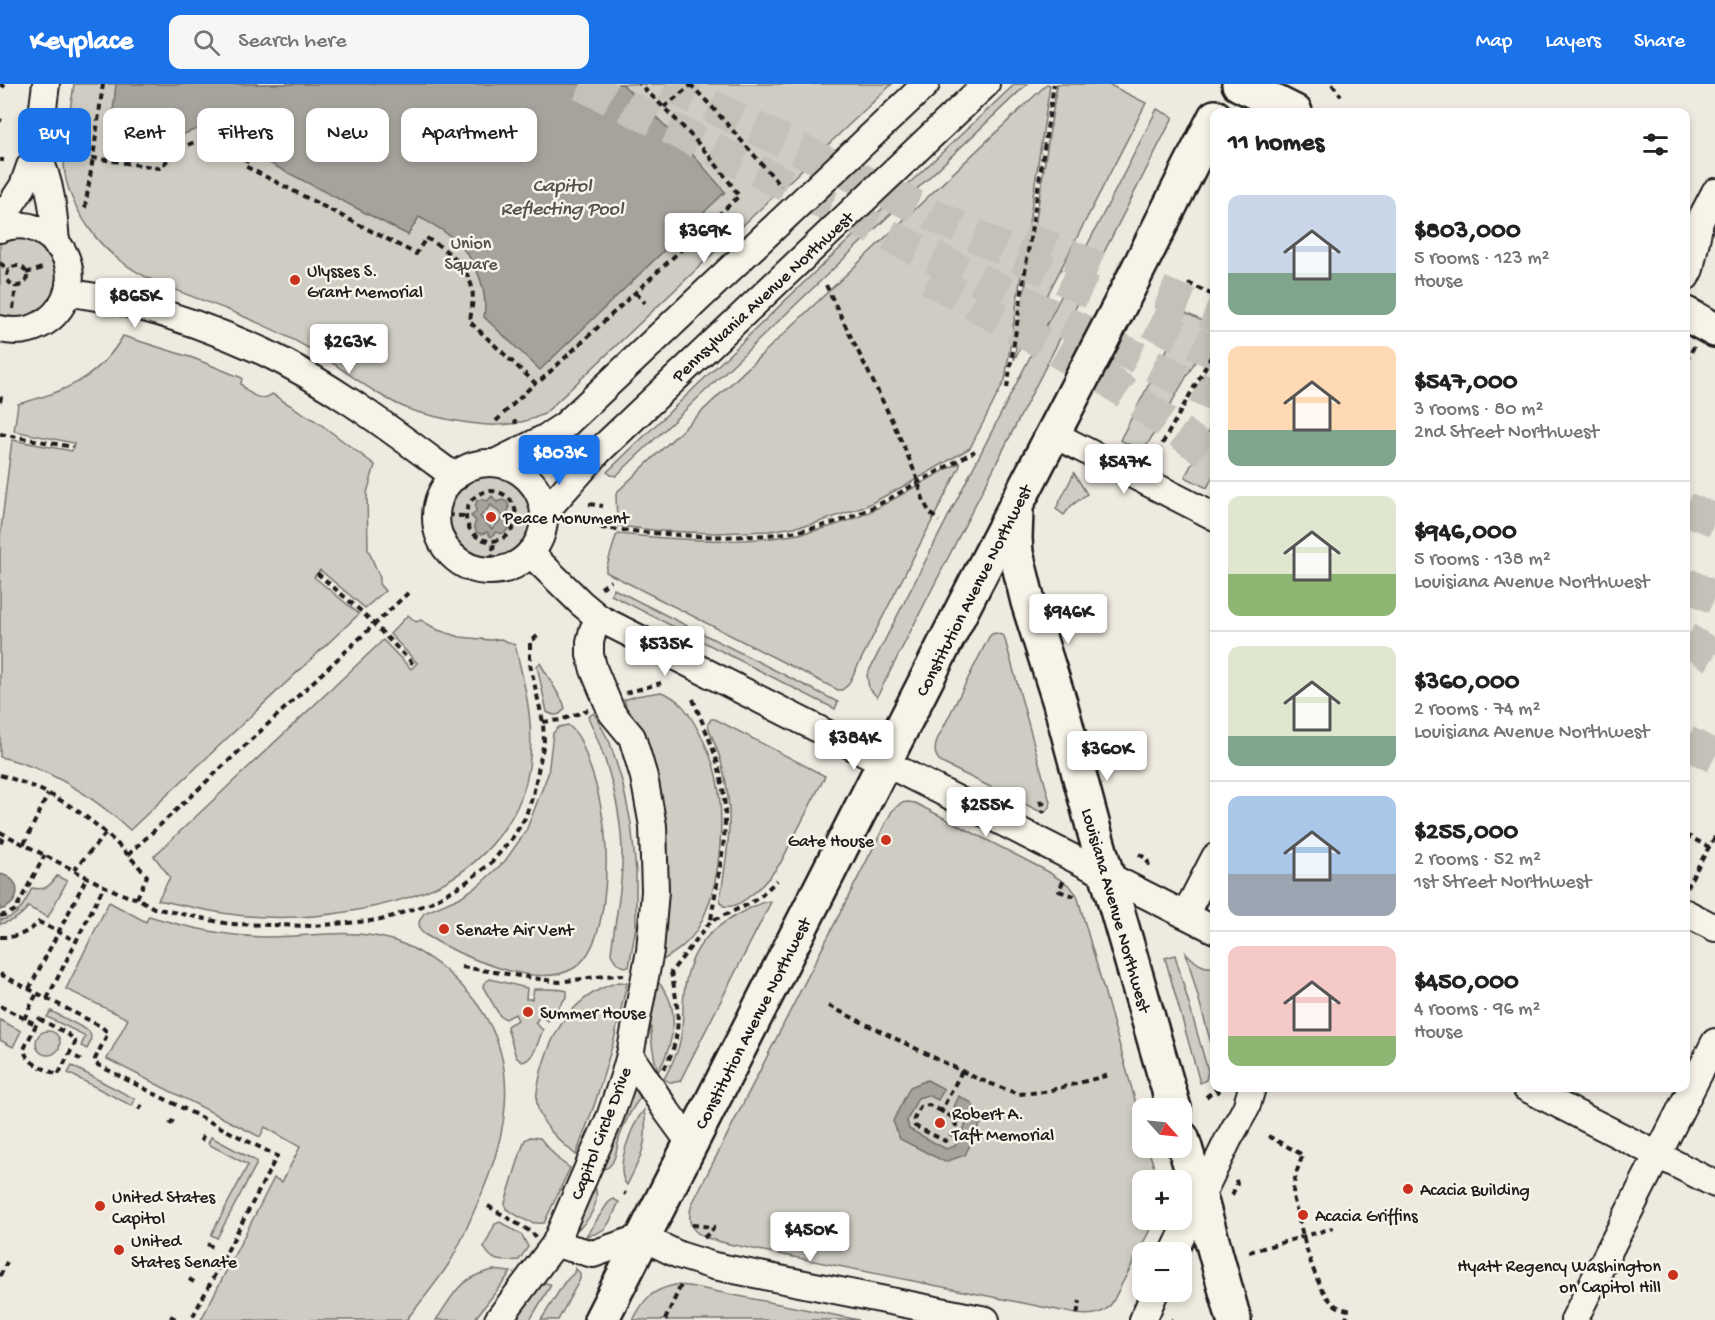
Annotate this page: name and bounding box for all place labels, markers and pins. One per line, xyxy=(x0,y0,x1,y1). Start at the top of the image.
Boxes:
pin: $369K xyxy=(662,213,746,264)
place label: Ulysses S. Grant Memorial xyxy=(307,262,423,304)
marker: Ulysses S. Grant Memorial xyxy=(288,273,302,287)
pin: $865K xyxy=(93,278,177,329)
pin: $263K xyxy=(307,324,391,375)
pin: $803K xyxy=(517,435,601,486)
pin: $547K xyxy=(1082,444,1166,495)
place label: Peace Monument xyxy=(502,509,630,530)
marker: Peace Monument xyxy=(484,510,498,524)
pin: $946K xyxy=(1026,594,1110,645)
pin: $535K xyxy=(623,626,707,677)
pin: $384K xyxy=(812,720,896,771)
pin: $360K xyxy=(1065,731,1149,782)
pin: $255K xyxy=(944,787,1028,838)
place label: Gate House xyxy=(788,832,875,853)
marker: Gate House xyxy=(879,833,893,847)
place label: Senate Air Vent xyxy=(456,921,575,942)
marker: Senate Air Vent xyxy=(437,922,451,936)
place label: Summer House xyxy=(540,1004,647,1025)
marker: Summer House xyxy=(521,1005,535,1019)
place label: Robert A. Taft Memorial xyxy=(951,1105,1054,1147)
marker: Robert A. Taft Memorial xyxy=(933,1116,947,1130)
place label: Acacia Building xyxy=(1420,1181,1530,1202)
marker: Acacia Building xyxy=(1401,1182,1415,1196)
place label: United States Capitol xyxy=(112,1188,217,1230)
marker: United States Capitol xyxy=(93,1199,107,1213)
place label: Acacia Griffins xyxy=(1315,1207,1419,1228)
marker: Acacia Griffins xyxy=(1296,1208,1310,1222)
pin: $450K xyxy=(768,1212,852,1263)
place label: United States Senate xyxy=(131,1232,238,1274)
marker: United States Senate xyxy=(112,1243,126,1257)
place label: Hyatt Regency Washington on Capitol Hill xyxy=(1457,1257,1661,1299)
marker: Hyatt Regency Washington on Capitol Hill xyxy=(1666,1268,1680,1282)

